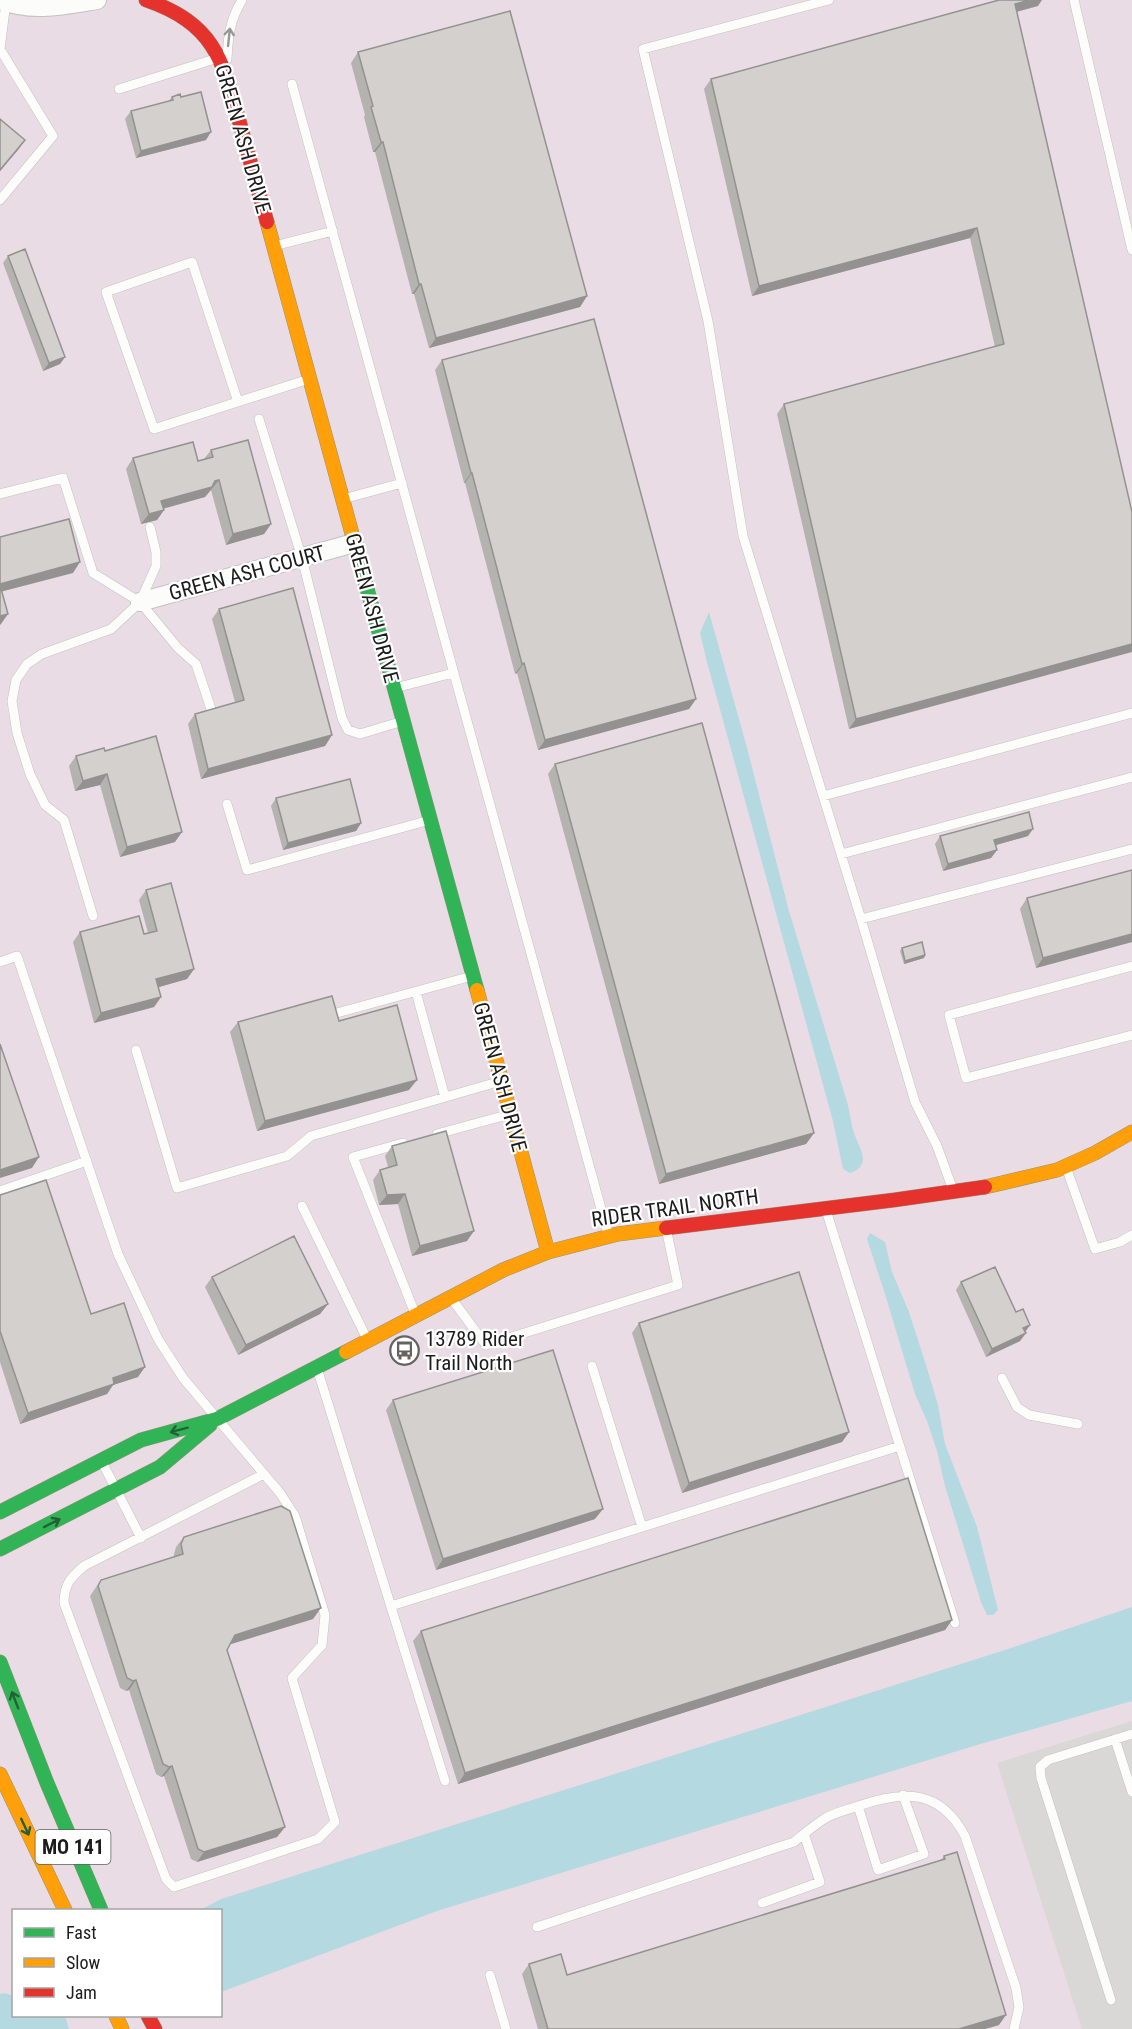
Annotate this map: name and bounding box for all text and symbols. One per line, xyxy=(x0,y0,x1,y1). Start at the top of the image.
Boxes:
one-way arrow xyxy=(224,28,235,47)
street label: GREEN ASH DRIVE xyxy=(210,62,276,216)
street label: GREEN ASH DRIVE xyxy=(341,531,403,685)
street label: GREEN ASH COURT xyxy=(166,541,328,605)
street label: GREEN ASH DRIVE xyxy=(469,1000,531,1154)
street label: RIDER TRAIL NORTH xyxy=(590,1184,760,1232)
place label: 13789 Rider Trail North xyxy=(425,1327,524,1375)
bus stop icon: 13789 Rider Trail North xyxy=(388,1335,420,1367)
one-way arrow xyxy=(170,1425,189,1436)
one-way arrow xyxy=(43,1516,61,1528)
one-way arrow xyxy=(8,1692,19,1710)
one-way arrow xyxy=(20,1817,32,1835)
road number: MO 141 xyxy=(36,1830,110,1864)
legend xyxy=(12,1909,222,2017)
text: Fast xyxy=(66,1922,97,1943)
text: Slow xyxy=(66,1952,101,1973)
text: Jam xyxy=(66,1982,97,2003)

